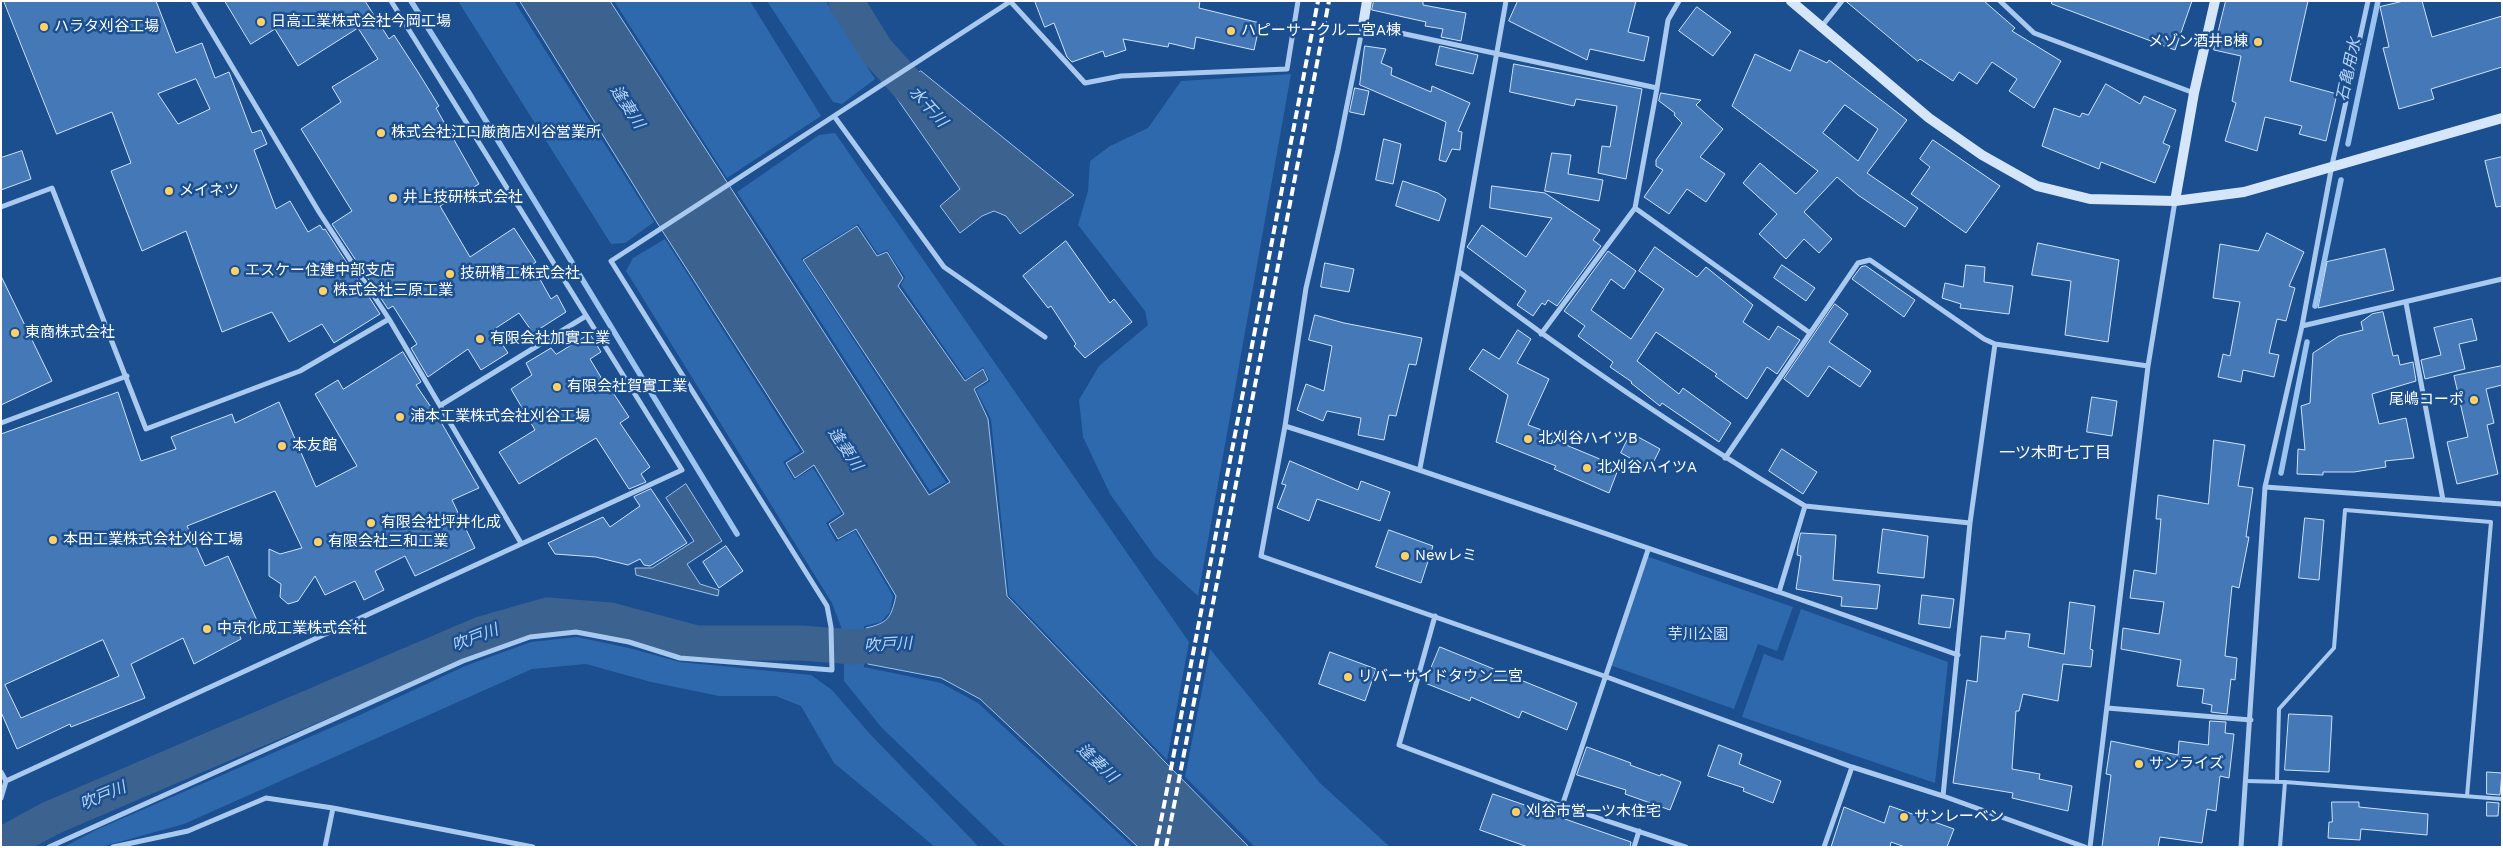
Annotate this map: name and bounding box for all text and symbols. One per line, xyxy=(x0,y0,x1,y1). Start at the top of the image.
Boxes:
place label: 日高工業株式会社今岡工場 xyxy=(271,13,451,31)
marker: 日高工業株式会社今岡工場 xyxy=(255,16,267,28)
place label: ハラタ刈谷工場 xyxy=(54,18,159,36)
marker: ハラタ刈谷工場 xyxy=(38,21,50,33)
place label: ハピーサークル二宮A棟 xyxy=(1241,22,1401,40)
marker: ハピーサークル二宮A棟 xyxy=(1225,25,1237,37)
place label: メゾン酒井B棟 xyxy=(2148,33,2248,51)
marker: メゾン酒井B棟 xyxy=(2252,36,2264,48)
water label: 石亀用水 xyxy=(2333,37,2365,103)
water label: 逢妻川 xyxy=(606,82,648,132)
water label: 水干川 xyxy=(905,83,951,131)
place label: 株式会社江口厳商店刈谷営業所 xyxy=(391,124,601,142)
marker: 株式会社江口厳商店刈谷営業所 xyxy=(375,127,387,139)
place label: メイネツ xyxy=(179,182,239,200)
marker: メイネツ xyxy=(163,185,175,197)
place label: 井上技研株式会社 xyxy=(403,189,523,207)
marker: 井上技研株式会社 xyxy=(387,192,399,204)
place label: エスケー住建中部支店 xyxy=(245,262,395,280)
marker: エスケー住建中部支店 xyxy=(229,265,241,277)
place label: 技研精工株式会社 xyxy=(460,265,580,283)
marker: 技研精工株式会社 xyxy=(444,268,456,280)
place label: 株式会社三原工業 xyxy=(333,282,453,300)
marker: 株式会社三原工業 xyxy=(317,285,329,297)
place label: 東商株式会社 xyxy=(25,324,115,342)
marker: 東商株式会社 xyxy=(9,327,21,339)
place label: 有限会社加實工業 xyxy=(490,330,610,348)
marker: 有限会社加實工業 xyxy=(474,333,486,345)
place label: 有限会社賀實工業 xyxy=(567,378,687,396)
marker: 有限会社賀實工業 xyxy=(551,381,563,393)
place label: 尾嶋コーポ xyxy=(2389,391,2464,409)
marker: 尾嶋コーポ xyxy=(2468,394,2480,406)
place label: 浦本工業株式会社刈谷工場 xyxy=(410,408,590,426)
marker: 浦本工業株式会社刈谷工場 xyxy=(394,411,406,423)
water label: 逢妻川 xyxy=(824,424,866,474)
place label: 北刈谷ハイツB xyxy=(1538,430,1638,448)
marker: 北刈谷ハイツB xyxy=(1522,433,1534,445)
place label: 本友館 xyxy=(292,437,337,455)
marker: 本友館 xyxy=(276,440,288,452)
district label: 一ツ木町七丁目 xyxy=(1999,443,2111,463)
place label: 北刈谷ハイツA xyxy=(1597,459,1697,477)
marker: 北刈谷ハイツA xyxy=(1581,462,1593,474)
place label: 有限会社坪井化成 xyxy=(381,514,501,532)
marker: 有限会社坪井化成 xyxy=(365,517,377,529)
place label: 本田工業株式会社刈谷工場 xyxy=(63,531,243,549)
place label: 有限会社三和工業 xyxy=(328,533,448,551)
marker: 本田工業株式会社刈谷工場 xyxy=(47,534,59,546)
marker: 有限会社三和工業 xyxy=(312,536,324,548)
place label: Newレミ xyxy=(1415,547,1477,565)
marker: Newレミ xyxy=(1399,550,1411,562)
place label: 中京化成工業株式会社 xyxy=(217,620,367,638)
water label: 吹戸川 xyxy=(449,620,501,656)
marker: 中京化成工業株式会社 xyxy=(201,623,213,635)
park label: 芋川公園 xyxy=(1668,626,1728,644)
water label: 吹戸川 xyxy=(864,634,912,656)
place label: リバーサイドタウン二宮 xyxy=(1358,668,1523,686)
marker: リバーサイドタウン二宮 xyxy=(1342,671,1354,683)
water label: 逢妻川 xyxy=(1073,740,1121,786)
place label: サンライズ xyxy=(2149,755,2224,773)
marker: サンライズ xyxy=(2133,758,2145,770)
water label: 吹戸川 xyxy=(77,778,129,814)
place label: 刈谷市営一ツ木住宅 xyxy=(1526,803,1661,821)
marker: 刈谷市営一ツ木住宅 xyxy=(1510,806,1522,818)
place label: サンレーベン xyxy=(1914,808,2004,826)
marker: サンレーベン xyxy=(1898,811,1910,823)

